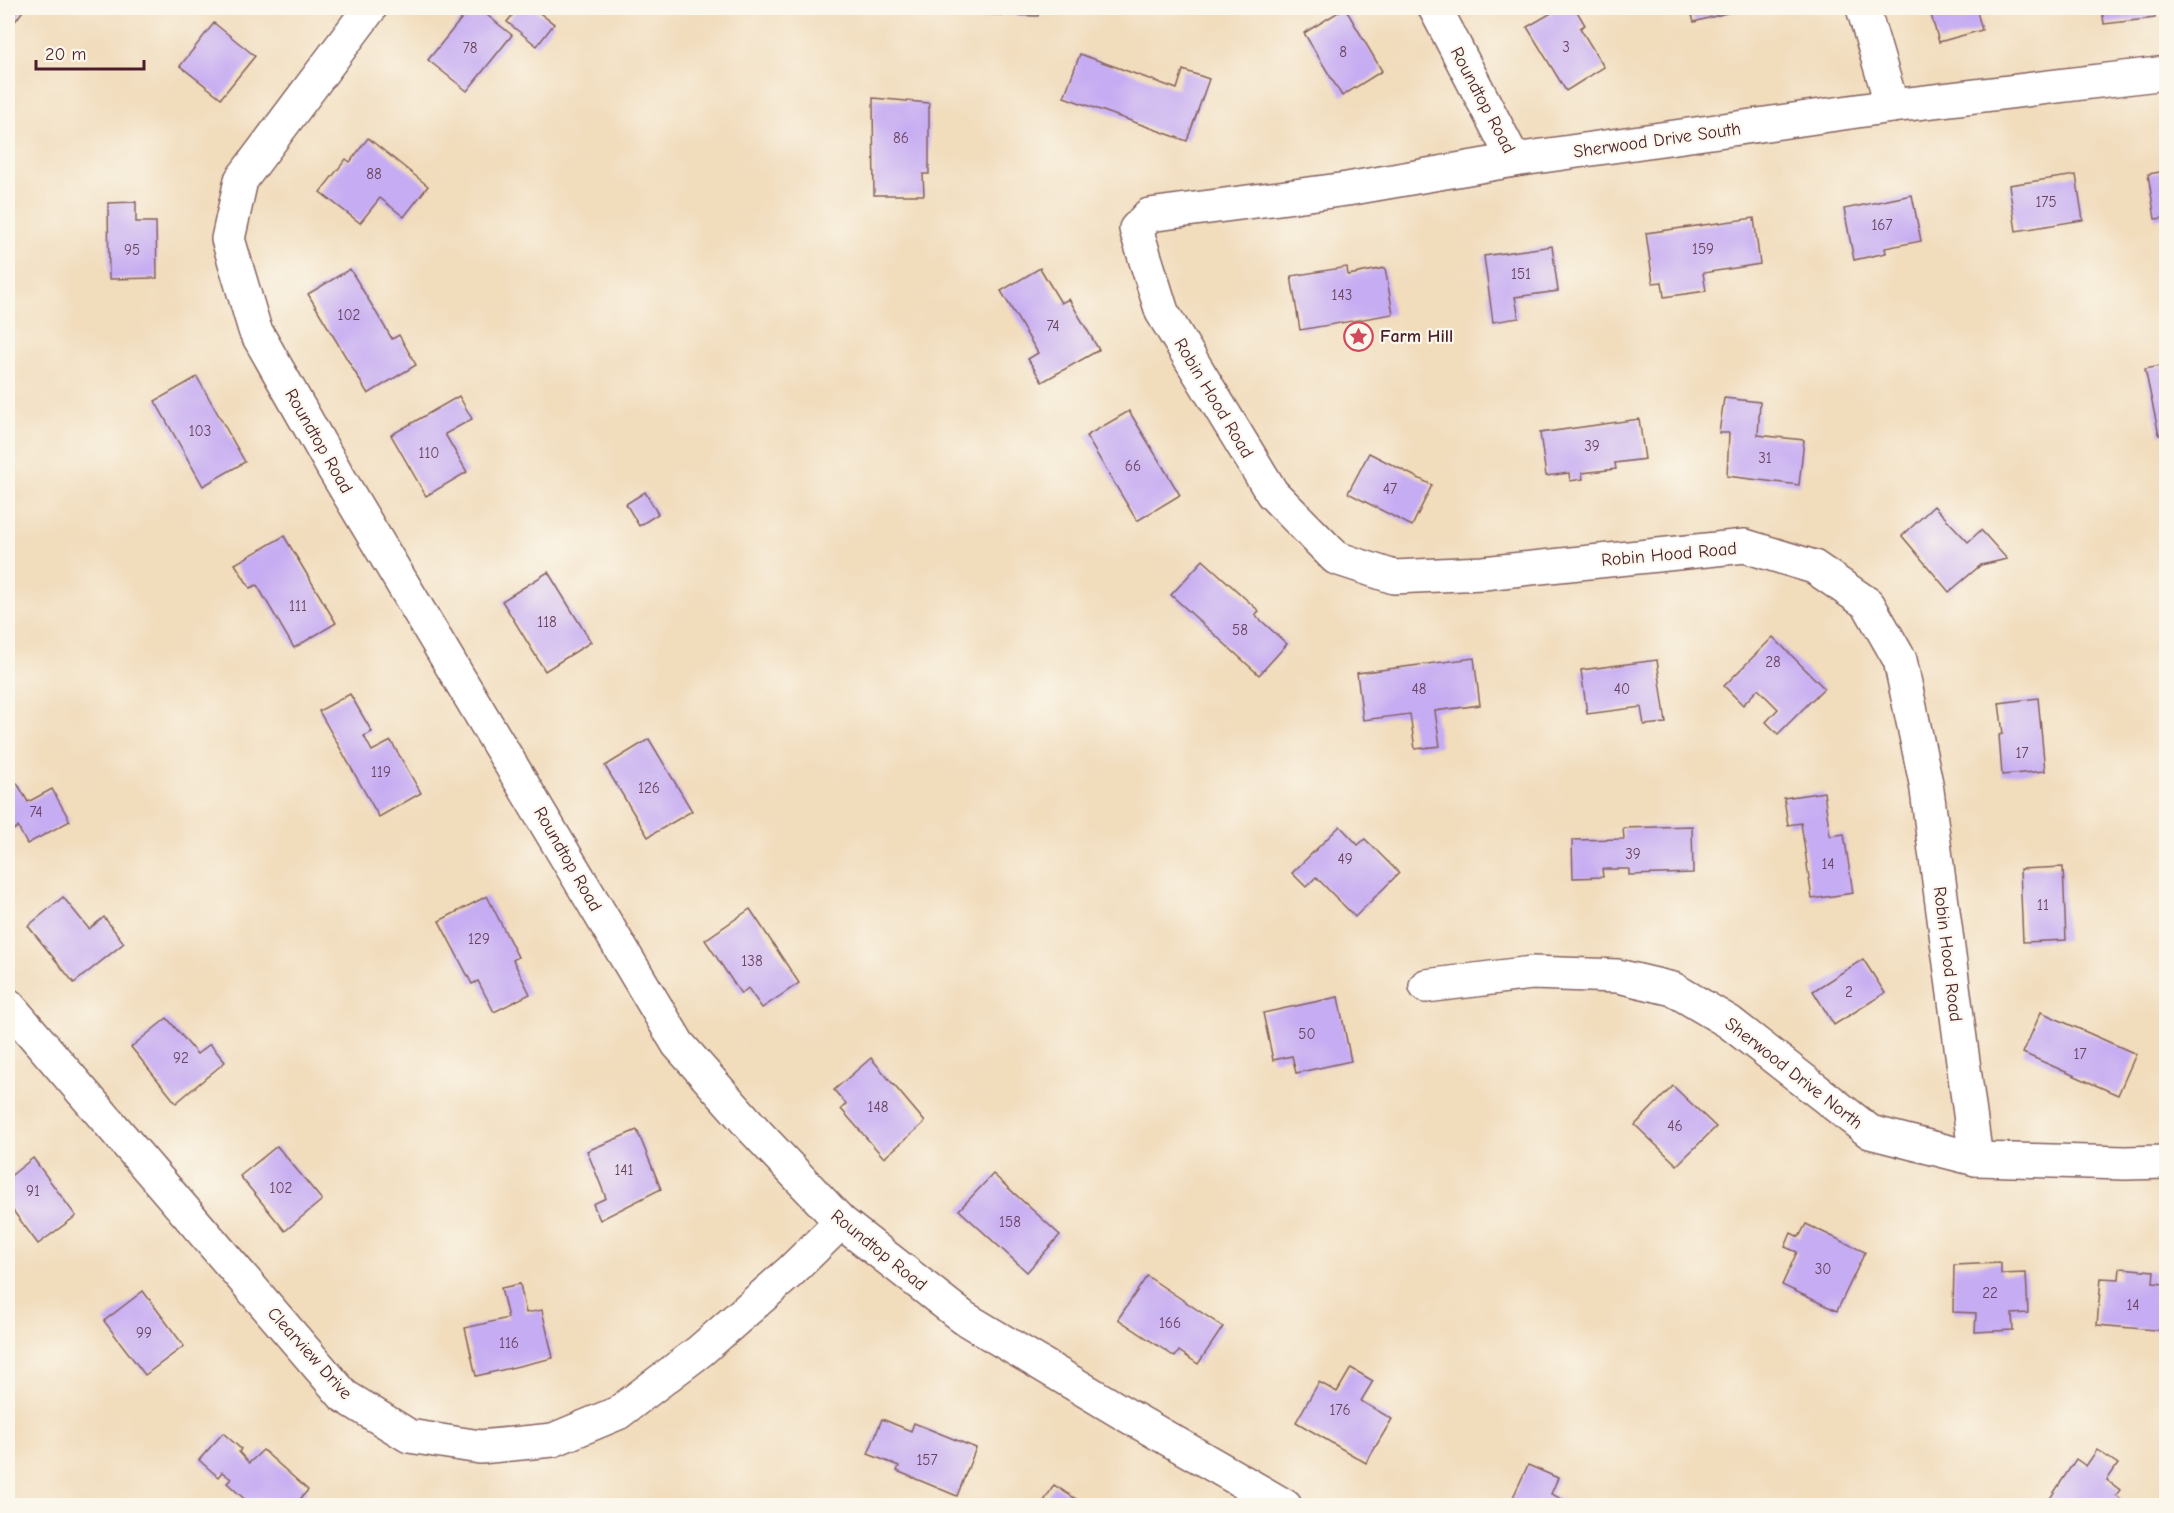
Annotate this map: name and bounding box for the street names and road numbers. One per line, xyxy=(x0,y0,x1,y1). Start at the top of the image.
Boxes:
street label: Roundtop Road xyxy=(1446,44,1519,157)
street label: Sherwood Drive South xyxy=(1572,118,1742,163)
street label: Robin Hood Road xyxy=(1170,334,1258,462)
street label: Roundtop Road xyxy=(280,385,357,497)
street label: Robin Hood Road xyxy=(1600,538,1738,571)
street label: Roundtop Road xyxy=(529,803,606,915)
street label: Robin Hood Road xyxy=(1929,885,1966,1023)
street label: Sherwood Drive North xyxy=(1721,1013,1867,1134)
street label: Roundtop Road xyxy=(826,1205,931,1295)
street label: Clearview Drive xyxy=(263,1303,356,1404)

